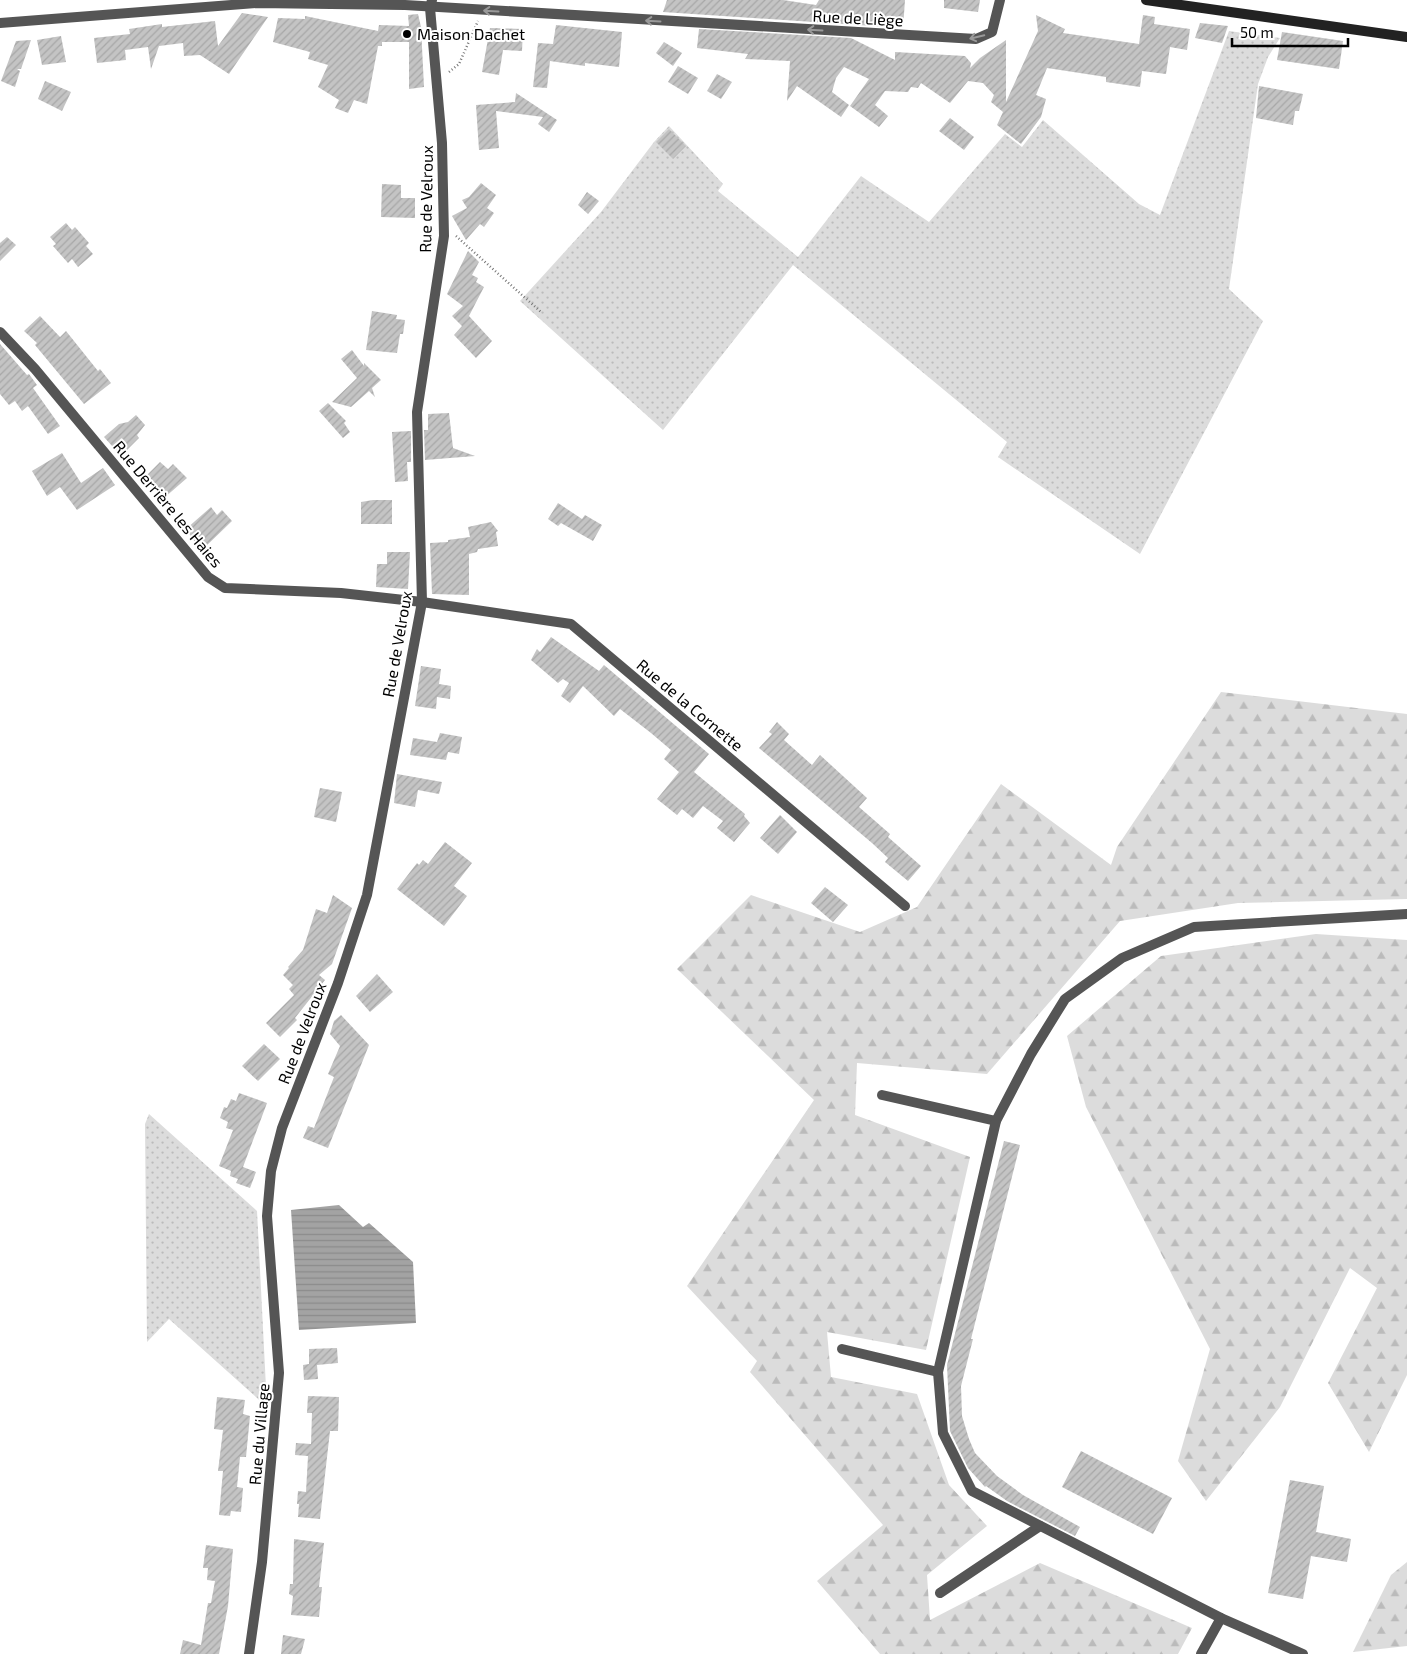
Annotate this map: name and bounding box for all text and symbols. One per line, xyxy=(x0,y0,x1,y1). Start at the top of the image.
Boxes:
street label: Rue de Liège xyxy=(812,6,904,29)
one-way arrow xyxy=(483,7,499,16)
scale bar xyxy=(1232,15,1348,47)
one-way arrow xyxy=(645,16,661,25)
text: 50 m xyxy=(1240,23,1274,41)
place label: Maison Dachet xyxy=(417,24,525,43)
one-way arrow xyxy=(808,26,824,35)
marker: Maison Dachet xyxy=(401,28,413,40)
one-way arrow xyxy=(969,33,985,42)
street label: Rue de Velroux xyxy=(415,145,436,253)
street label: Rue Derrière les Haies xyxy=(110,437,227,571)
street label: Rue de Velroux xyxy=(378,589,415,698)
street label: Rue de la Cornette xyxy=(633,655,747,755)
street label: Rue de Velroux xyxy=(273,979,330,1086)
street label: Rue du Village xyxy=(245,1382,272,1486)

